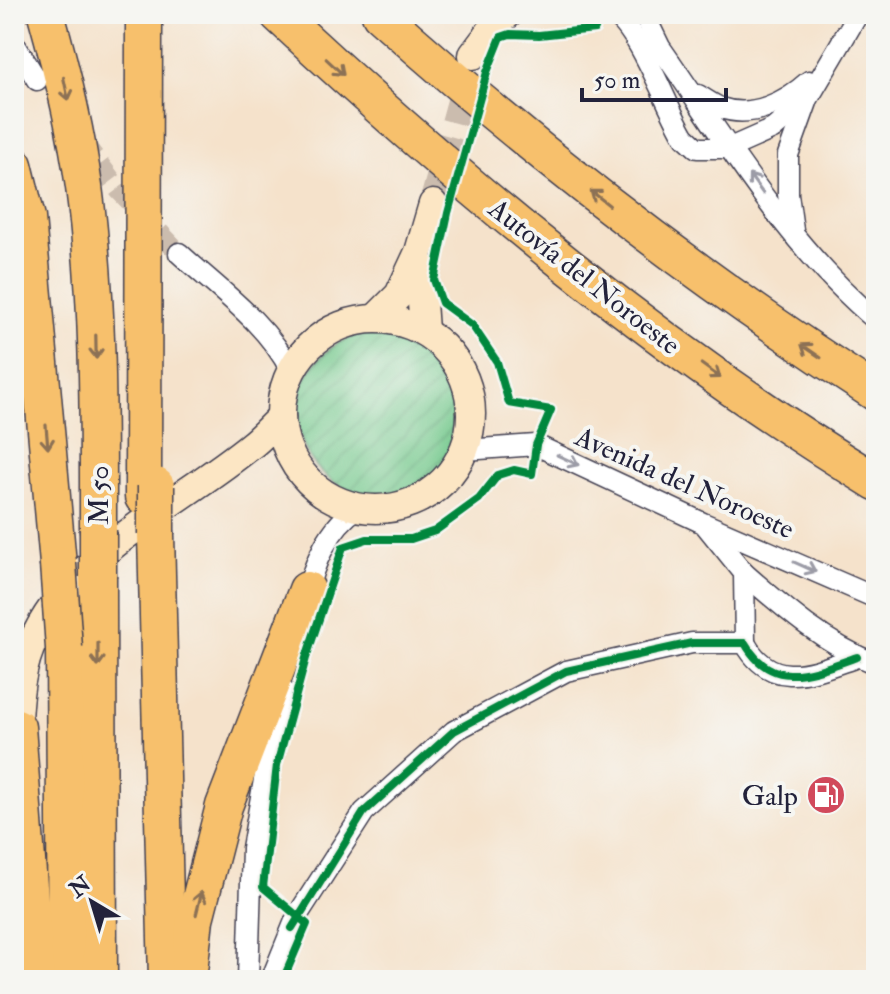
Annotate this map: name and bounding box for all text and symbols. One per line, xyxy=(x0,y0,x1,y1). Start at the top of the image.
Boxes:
scale bar xyxy=(582,52,726,102)
one-way arrow xyxy=(325,58,345,77)
text: 50 m xyxy=(594,65,641,96)
one-way arrow xyxy=(59,76,74,102)
one-way arrow xyxy=(748,174,765,195)
one-way arrow xyxy=(590,190,611,207)
street label: Autovía del Noroeste xyxy=(480,191,687,363)
one-way arrow xyxy=(88,333,103,360)
one-way arrow xyxy=(800,342,822,359)
one-way arrow xyxy=(699,363,721,380)
street label: Avenida del Noroeste xyxy=(569,419,800,547)
one-way arrow xyxy=(40,423,55,450)
one-way arrow xyxy=(555,453,579,468)
street label: M 50 xyxy=(82,465,117,525)
one-way arrow xyxy=(792,560,816,575)
one-way arrow xyxy=(90,641,106,668)
fuel station icon: Galp xyxy=(805,774,847,816)
place label: Galp xyxy=(742,779,798,814)
north arrow xyxy=(52,862,132,942)
text: N xyxy=(63,870,97,905)
one-way arrow xyxy=(193,890,208,916)

